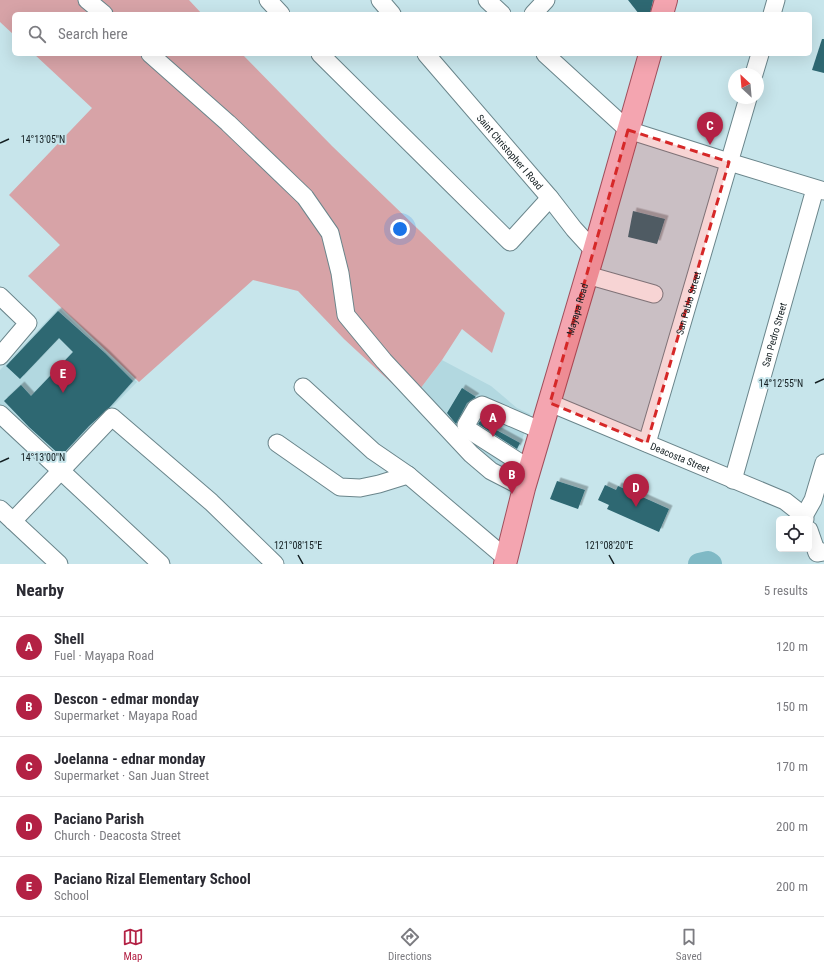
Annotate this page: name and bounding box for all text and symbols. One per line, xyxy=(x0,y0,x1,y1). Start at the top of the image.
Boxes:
search box xyxy=(12,12,812,56)
icon: search xyxy=(26,23,48,45)
text: Search here xyxy=(58,25,128,43)
north arrow xyxy=(728,68,764,104)
street label: Saint Christopher I Road xyxy=(474,112,545,192)
pin: C xyxy=(697,112,723,145)
text: 14°13'05"N xyxy=(21,134,65,145)
your location xyxy=(390,219,410,239)
street label: San Pablo Street xyxy=(674,270,703,336)
street label: Mayapa Road xyxy=(565,282,590,336)
street label: San Pedro Street xyxy=(760,302,789,368)
pin: E xyxy=(50,360,76,393)
text: 14°12'55"N xyxy=(759,378,803,389)
pin: A xyxy=(480,404,506,437)
street label: Deacosta Street xyxy=(649,441,711,475)
text: 14°13'00"N xyxy=(21,452,65,463)
pin: B xyxy=(499,461,525,494)
pin: D xyxy=(623,474,649,507)
map controls xyxy=(776,516,812,552)
button: locate xyxy=(776,516,812,552)
text: 121°08'15"E xyxy=(274,540,322,551)
text: 121°08'20"E xyxy=(585,540,633,551)
text: Nearby xyxy=(16,580,64,600)
text: 5 results xyxy=(764,583,808,598)
text: Shell xyxy=(54,630,84,648)
text: A xyxy=(25,639,33,654)
text: 120 m xyxy=(776,639,808,654)
text: Fuel · Mayapa Road xyxy=(54,648,154,663)
text: Descon - edmar monday xyxy=(54,690,199,708)
text: B xyxy=(25,699,33,714)
text: 150 m xyxy=(776,699,808,714)
text: Supermarket · Mayapa Road xyxy=(54,708,198,723)
text: Joelanna - ednar monday xyxy=(54,750,206,768)
text: C xyxy=(25,759,33,774)
text: 170 m xyxy=(776,759,808,774)
text: Supermarket · San Juan Street xyxy=(54,768,209,783)
text: Paciano Parish xyxy=(54,810,144,828)
text: D xyxy=(25,819,33,834)
text: 200 m xyxy=(776,819,808,834)
text: Church · Deacosta Street xyxy=(54,828,181,843)
text: Paciano Rizal Elementary School xyxy=(54,870,251,888)
text: E xyxy=(26,879,32,894)
text: 200 m xyxy=(776,879,808,894)
text: School xyxy=(54,888,89,903)
tab: Map xyxy=(122,926,144,963)
tab: Directions xyxy=(388,926,432,963)
tab: Saved xyxy=(676,926,702,963)

